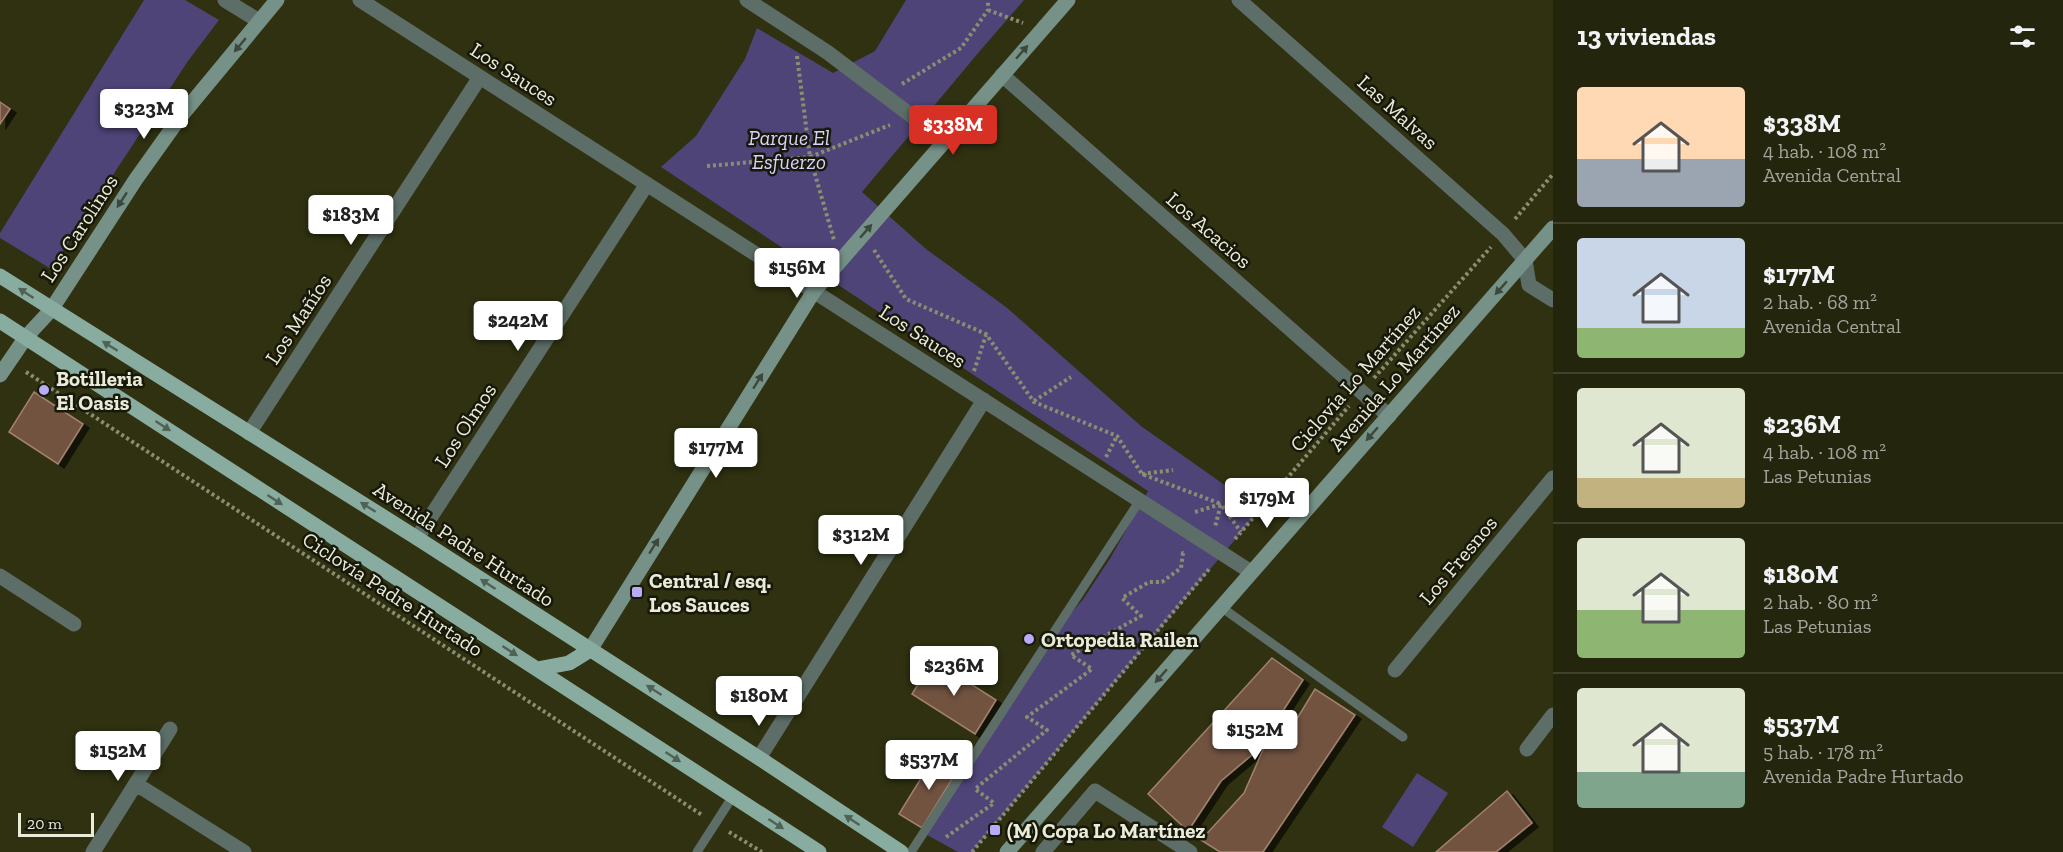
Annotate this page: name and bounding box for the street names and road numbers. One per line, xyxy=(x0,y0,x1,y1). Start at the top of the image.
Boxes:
street label: Los Sauces xyxy=(466,37,562,111)
street label: Las Malvas xyxy=(1353,69,1443,155)
street label: Los Carolinos xyxy=(35,170,123,286)
street label: Los Acacios xyxy=(1161,186,1257,274)
street label: Los Mañíos xyxy=(260,269,336,369)
street label: Avenida Lo Martínez xyxy=(1323,298,1465,456)
street label: Los Sauces xyxy=(875,299,971,373)
street label: Ciclovía Lo Martínez xyxy=(1284,299,1426,456)
street label: Los Olmos xyxy=(429,378,501,472)
street label: Avenida Padre Hurtado xyxy=(369,476,559,612)
street label: Los Fresnos xyxy=(1414,511,1502,609)
street label: Ciclovía Padre Hurtado xyxy=(298,526,488,662)

